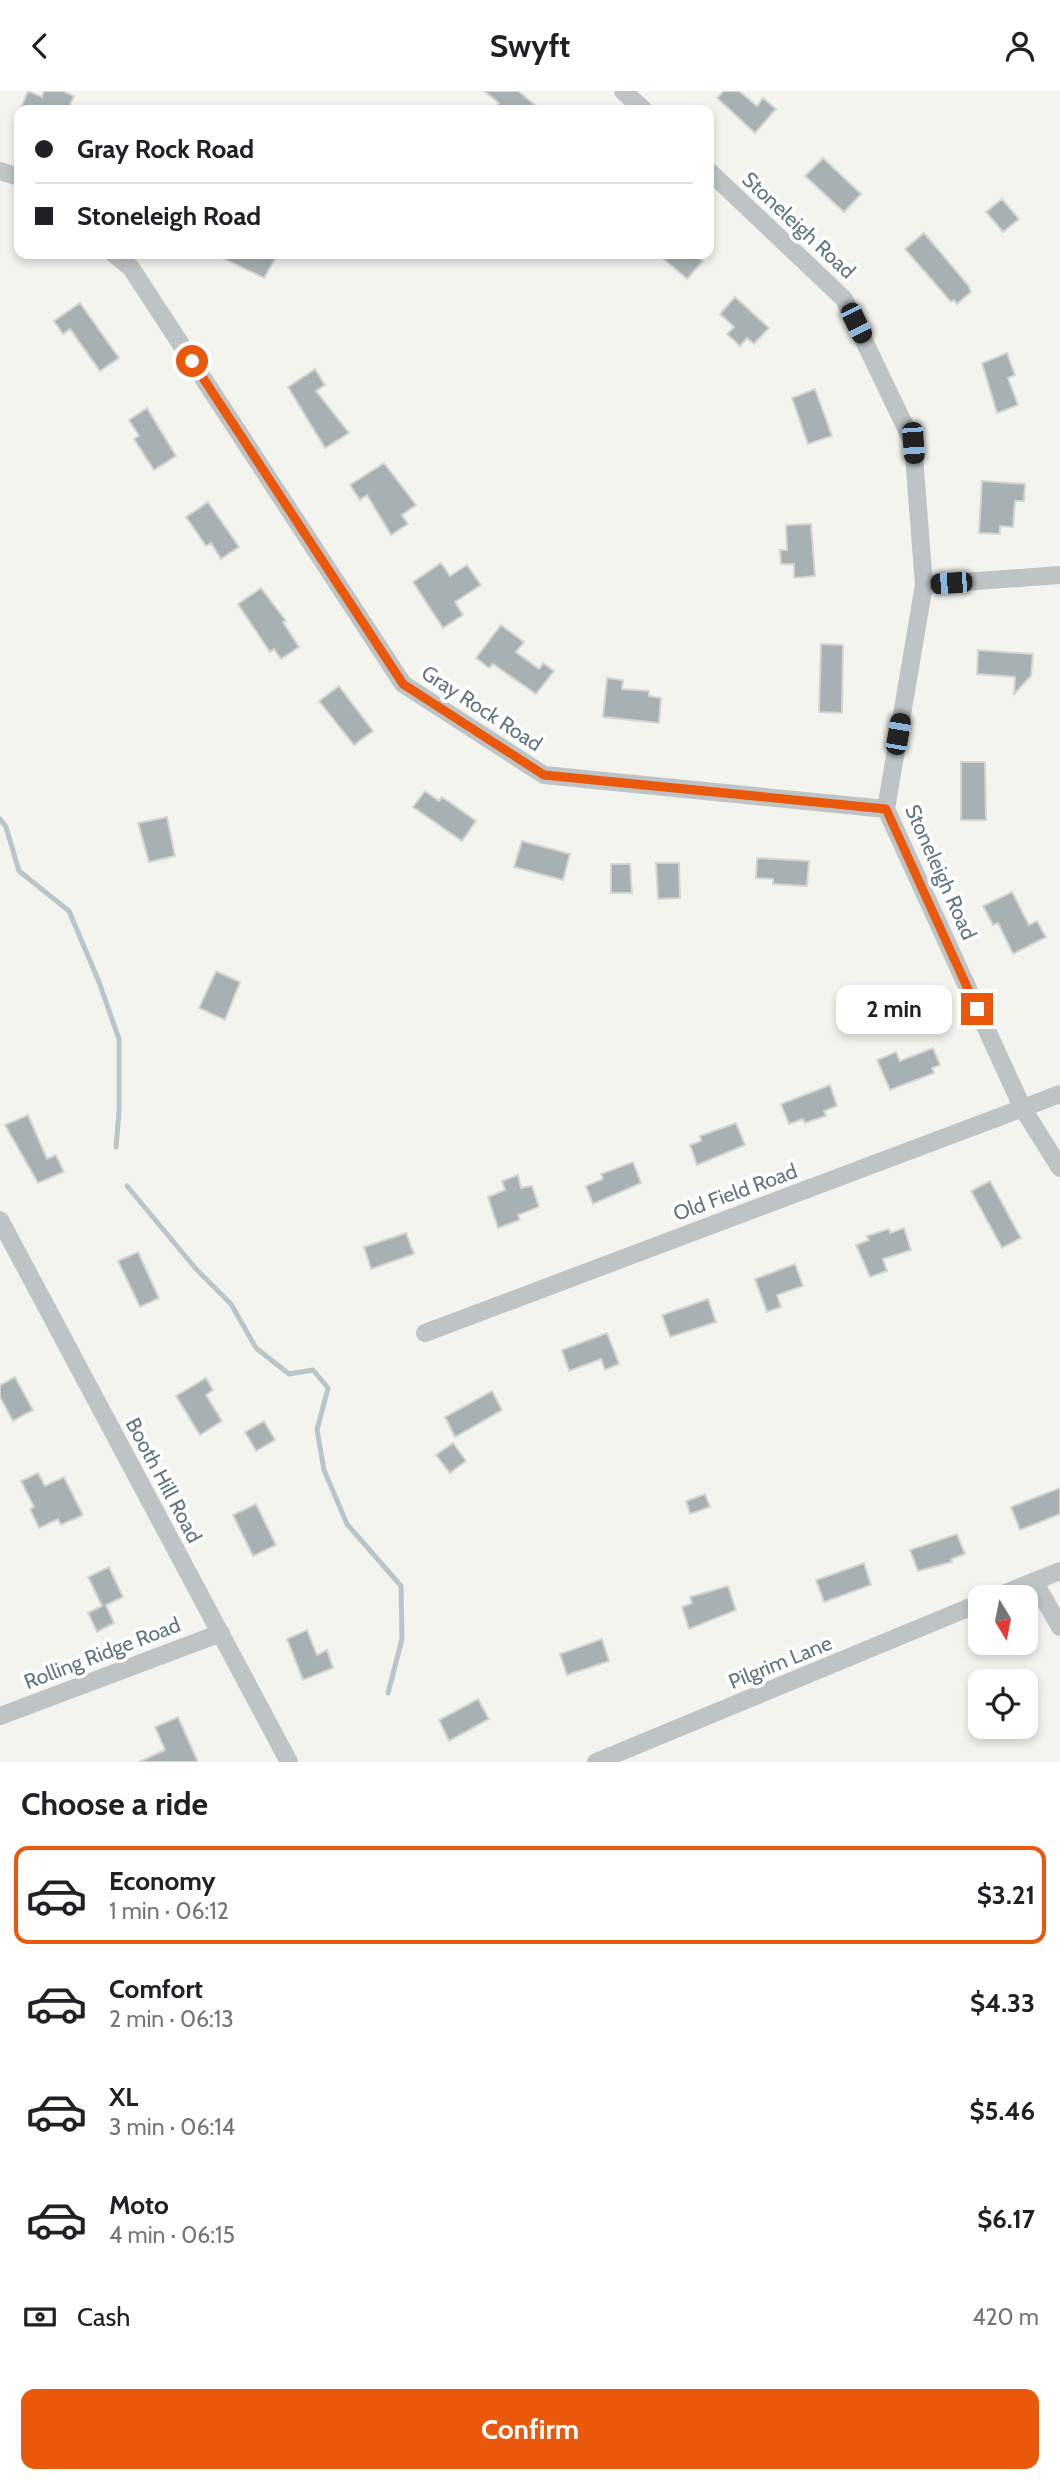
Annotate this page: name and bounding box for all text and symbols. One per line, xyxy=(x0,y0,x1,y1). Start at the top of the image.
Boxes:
text: Swyft xyxy=(490,26,570,65)
icon: back xyxy=(21,27,59,65)
icon: person xyxy=(1001,27,1039,65)
text: Gray Rock Road xyxy=(77,133,254,165)
street label: Stoneleigh Road xyxy=(737,166,861,284)
text: Stoneleigh Road xyxy=(77,200,261,232)
car xyxy=(838,300,875,346)
route start xyxy=(176,345,208,377)
car xyxy=(902,421,925,465)
car xyxy=(930,571,973,595)
street label: Gray Rock Road xyxy=(417,660,547,756)
car xyxy=(885,711,912,757)
street label: Stoneleigh Road xyxy=(900,801,982,943)
callout: 2 min xyxy=(837,985,953,1033)
route end xyxy=(961,993,993,1025)
text: 2 min xyxy=(866,995,922,1023)
street label: Old Field Road xyxy=(670,1158,800,1226)
street label: Booth Hill Road xyxy=(121,1413,207,1547)
north arrow xyxy=(968,1585,1038,1655)
map controls xyxy=(968,1585,1038,1739)
street label: Rolling Ridge Road xyxy=(20,1612,184,1694)
street label: Pilgrim Lane xyxy=(725,1630,835,1694)
button: locate xyxy=(968,1669,1038,1739)
text: Choose a ride xyxy=(21,1784,208,1823)
icon: car xyxy=(25,1864,88,1927)
text: Economy xyxy=(109,1865,215,1897)
text: $3.21 xyxy=(977,1879,1035,1911)
text: 1 min · 06:12 xyxy=(109,1897,229,1925)
icon: car xyxy=(25,1972,88,2035)
text: Comfort xyxy=(109,1973,203,2005)
text: $4.33 xyxy=(970,1987,1035,2019)
text: 2 min · 06:13 xyxy=(109,2005,234,2033)
icon: car xyxy=(25,2080,88,2143)
text: XL xyxy=(109,2081,138,2113)
text: $5.46 xyxy=(969,2095,1035,2127)
text: 3 min · 06:14 xyxy=(109,2113,235,2141)
icon: car xyxy=(25,2188,88,2251)
text: Moto xyxy=(109,2189,169,2221)
text: $6.17 xyxy=(977,2203,1035,2235)
text: 4 min · 06:15 xyxy=(109,2221,235,2249)
icon: cash xyxy=(21,2298,59,2336)
text: Cash xyxy=(77,2301,130,2333)
text: 420 m xyxy=(972,2303,1039,2331)
button: Confirm xyxy=(21,2389,1039,2469)

